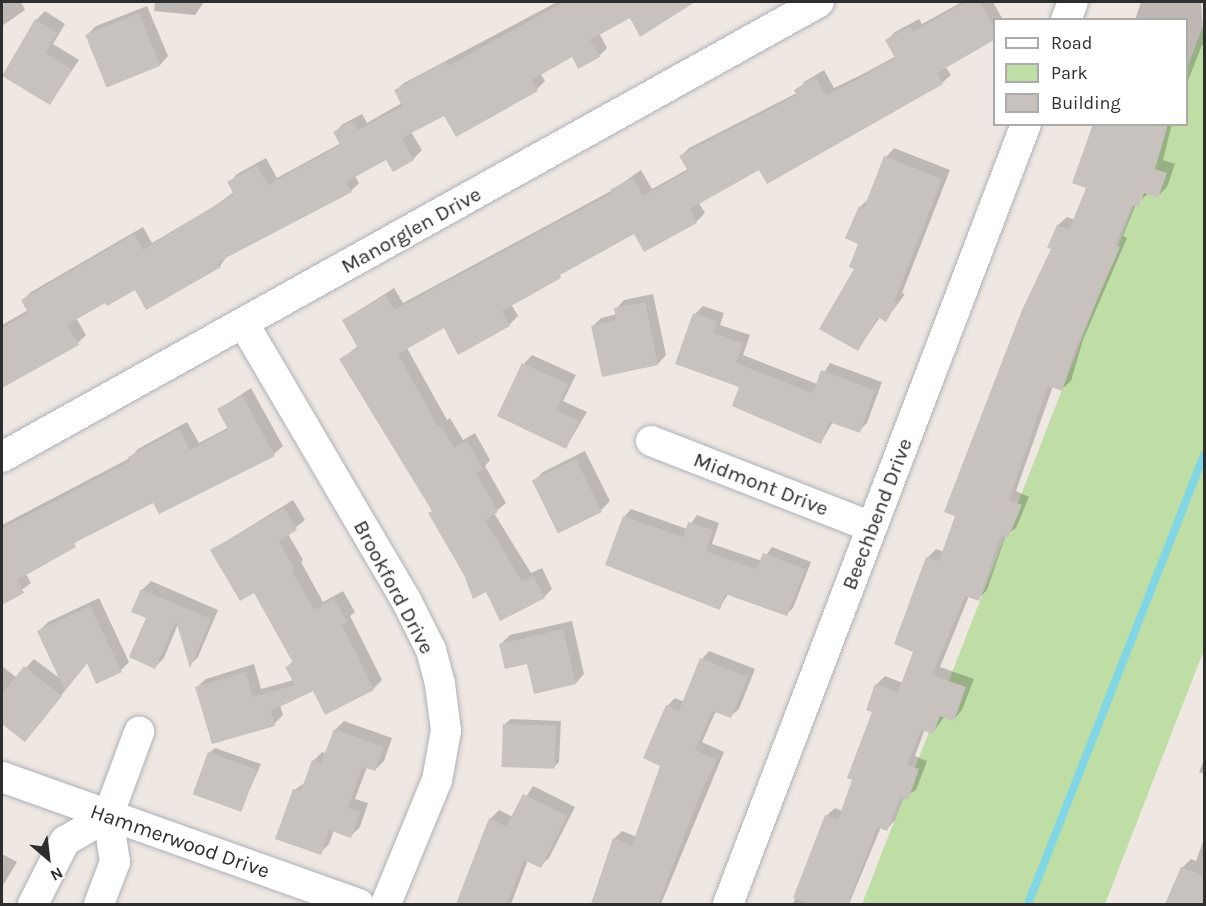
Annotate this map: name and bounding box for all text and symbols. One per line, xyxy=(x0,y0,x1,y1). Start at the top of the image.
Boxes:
legend xyxy=(993,18,1188,126)
text: Road xyxy=(1051,32,1092,54)
text: Park xyxy=(1051,62,1088,84)
text: Building xyxy=(1051,92,1121,114)
street label: Manorglen Drive xyxy=(337,181,485,279)
street label: Beechbend Drive xyxy=(836,435,918,593)
street label: Midmont Drive xyxy=(690,447,832,521)
street label: Brookford Drive xyxy=(348,516,440,658)
street label: Hammerwood Drive xyxy=(87,798,273,884)
north arrow xyxy=(18,828,78,888)
text: N xyxy=(47,863,66,885)

